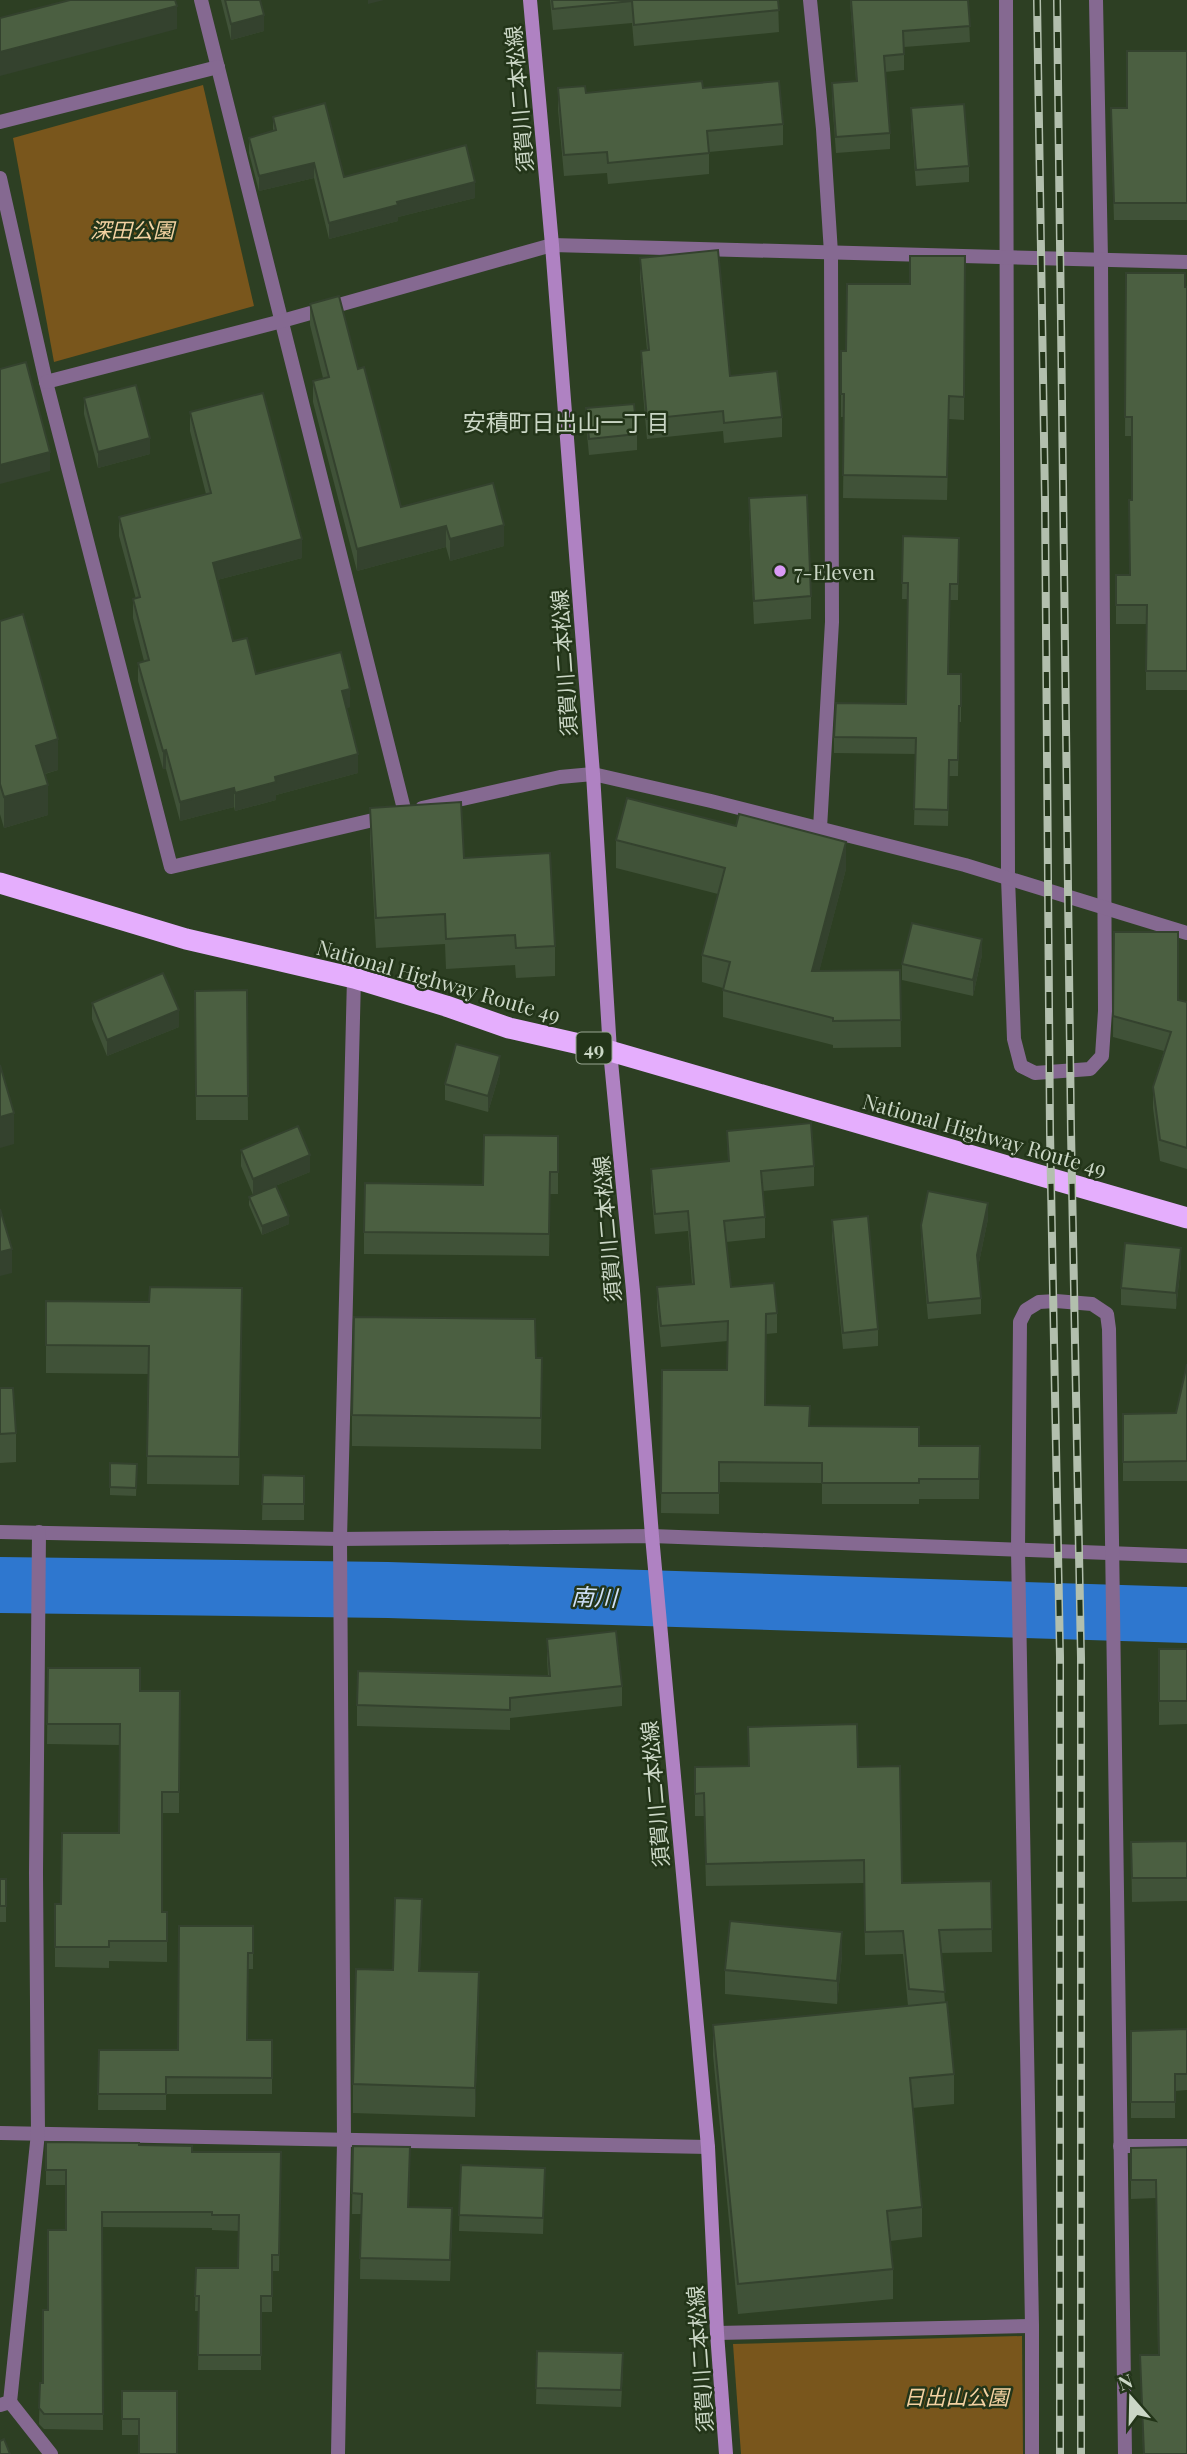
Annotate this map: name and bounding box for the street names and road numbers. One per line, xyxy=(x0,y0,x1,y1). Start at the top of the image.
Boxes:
street label: 須賀川二本松線 xyxy=(498,25,538,173)
street label: 須賀川二本松線 xyxy=(544,589,582,737)
street label: National Highway Route 49 xyxy=(314,932,564,1028)
road number: 49 xyxy=(576,1032,612,1064)
street label: National Highway Route 49 xyxy=(860,1086,1110,1182)
street label: 須賀川二本松線 xyxy=(586,1155,626,1303)
street label: 須賀川二本松線 xyxy=(634,1720,674,1868)
street label: 須賀川二本松線 xyxy=(680,2285,718,2433)

